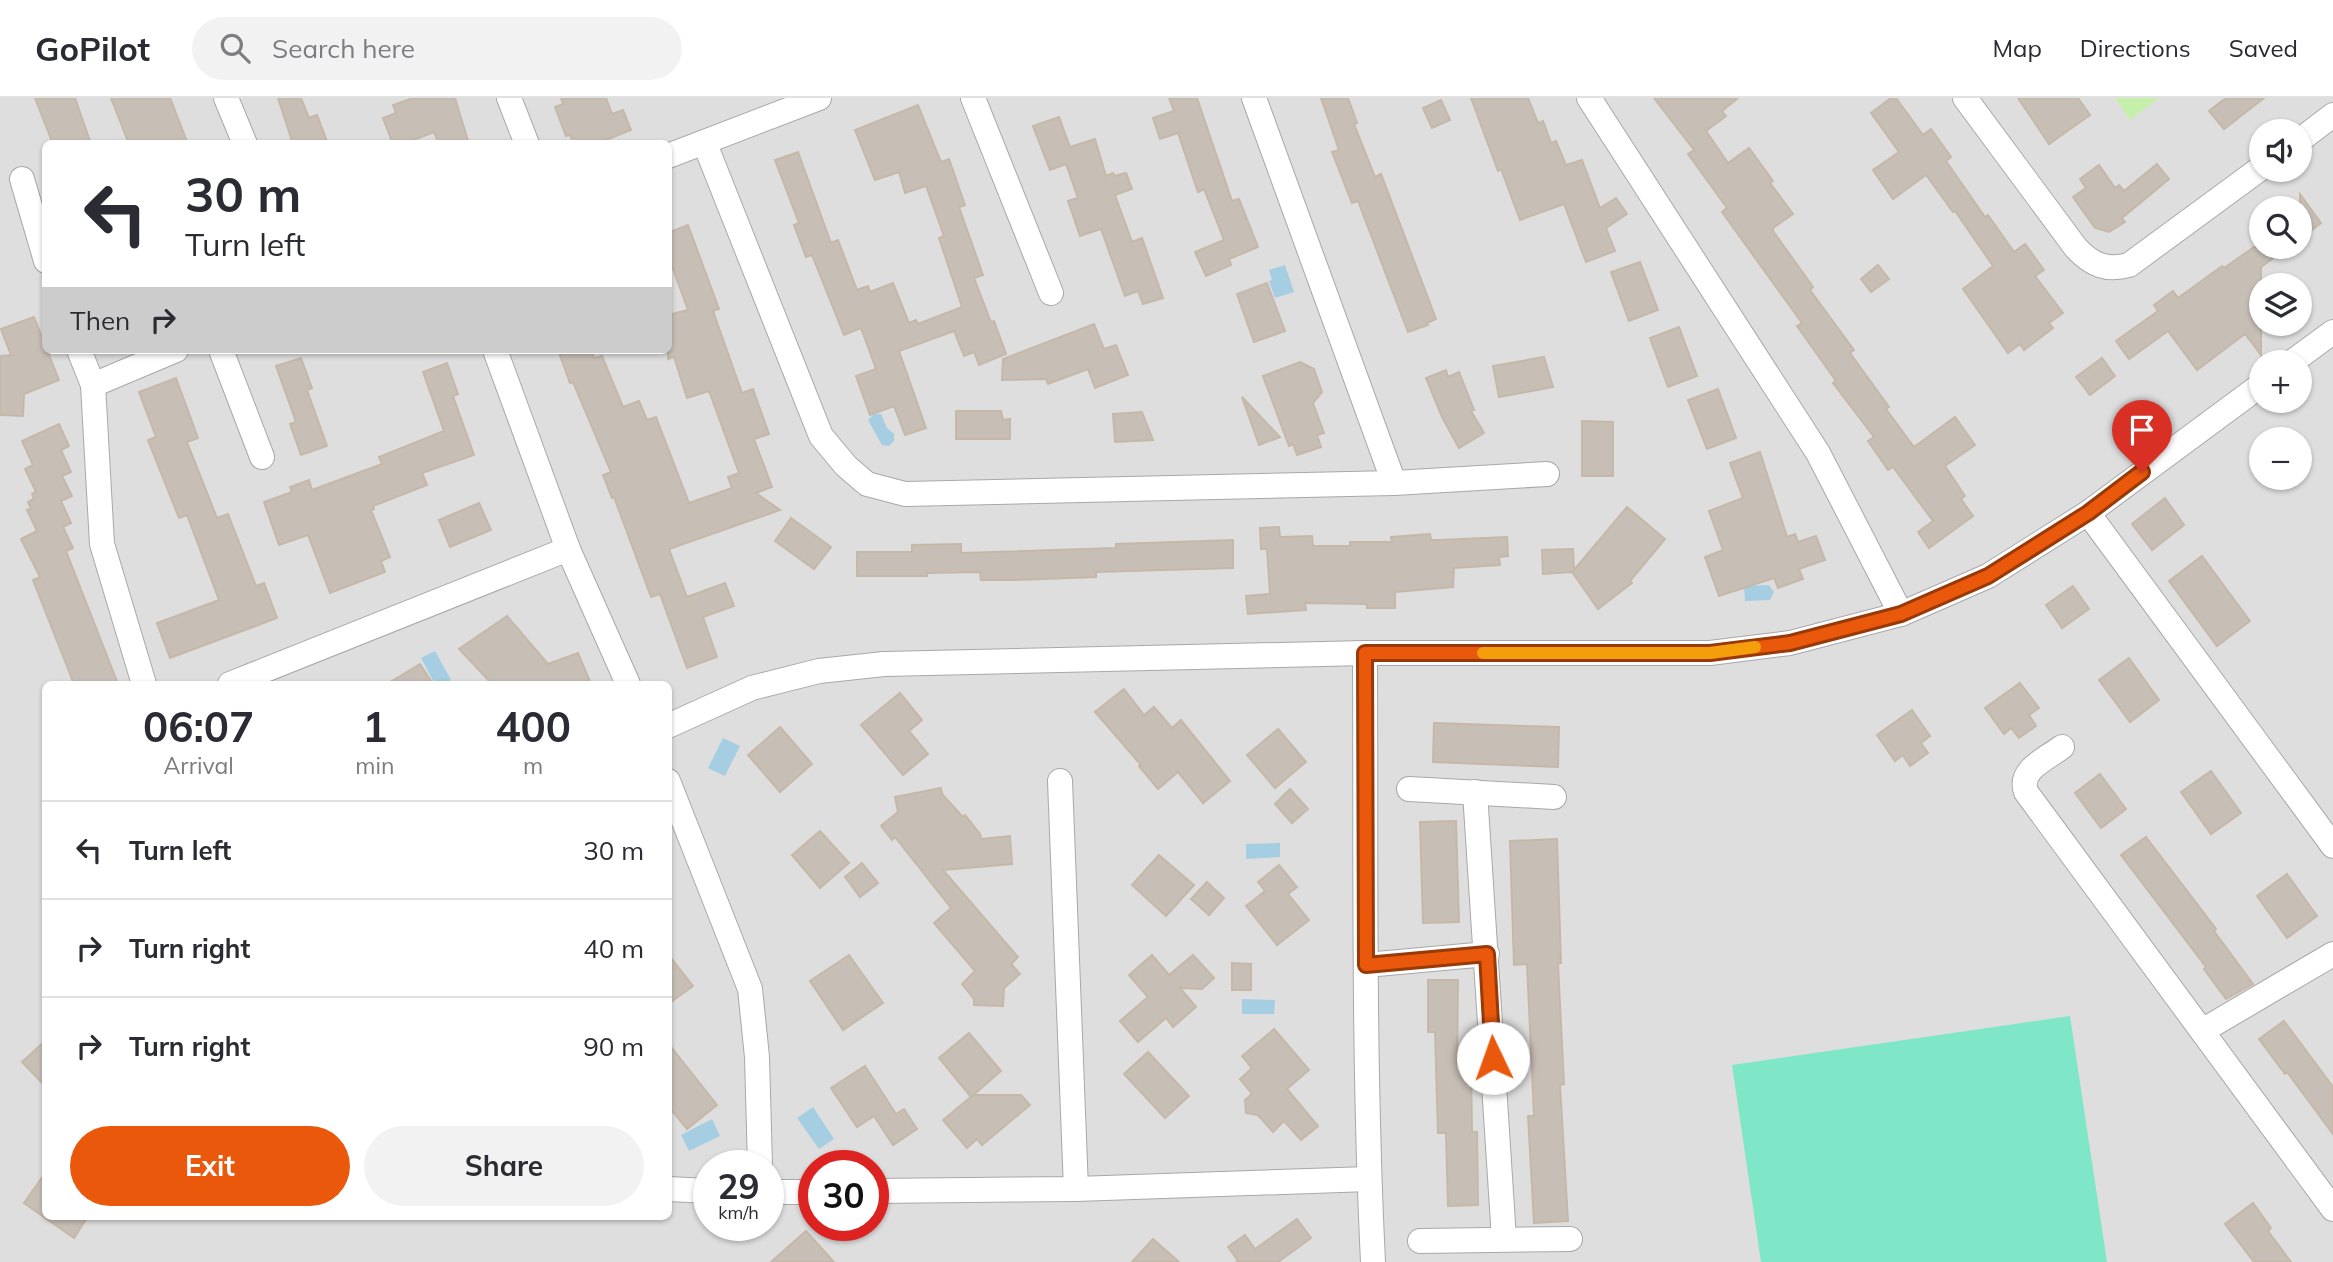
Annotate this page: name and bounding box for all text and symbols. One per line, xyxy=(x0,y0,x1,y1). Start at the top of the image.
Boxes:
search box xyxy=(192,17,682,80)
text: GoPilot xyxy=(35,28,150,69)
icon: search xyxy=(216,29,254,67)
text: Search here xyxy=(272,32,415,65)
text: Map xyxy=(1992,33,2042,63)
text: Directions xyxy=(2080,33,2191,63)
text: Saved xyxy=(2229,33,2298,63)
map controls xyxy=(2249,119,2312,490)
button: sound xyxy=(2249,119,2312,182)
text: 30 m xyxy=(185,163,301,224)
icon: left xyxy=(70,168,161,259)
button: search xyxy=(2249,196,2312,259)
text: Turn left xyxy=(185,224,305,264)
button: layers xyxy=(2249,273,2312,336)
icon: right xyxy=(144,301,182,339)
text: Then xyxy=(70,304,130,337)
button: + xyxy=(2249,350,2312,413)
pin xyxy=(2112,400,2172,472)
icon: arrive xyxy=(2123,411,2161,449)
button: − xyxy=(2249,427,2312,490)
text: 06:07 xyxy=(143,700,254,753)
text: 1 xyxy=(362,700,387,753)
text: 400 xyxy=(495,700,571,753)
text: Arrival xyxy=(163,751,234,780)
text: min xyxy=(355,751,394,780)
text: m xyxy=(523,751,543,780)
icon: left xyxy=(70,831,108,869)
text: Turn left xyxy=(129,834,231,867)
text: 30 m xyxy=(583,834,644,867)
icon: right xyxy=(70,929,108,967)
text: Turn right xyxy=(129,932,250,965)
text: 40 m xyxy=(583,932,644,965)
position arrow xyxy=(1456,1021,1530,1095)
icon: right xyxy=(70,1027,108,1065)
text: Turn right xyxy=(129,1030,250,1063)
text: 90 m xyxy=(583,1030,644,1063)
button: Exit xyxy=(70,1126,350,1206)
button: Share xyxy=(364,1126,644,1206)
speed limit sign: 30 xyxy=(798,1150,889,1241)
text: 29 xyxy=(717,1164,760,1208)
text: km/h xyxy=(718,1201,759,1224)

